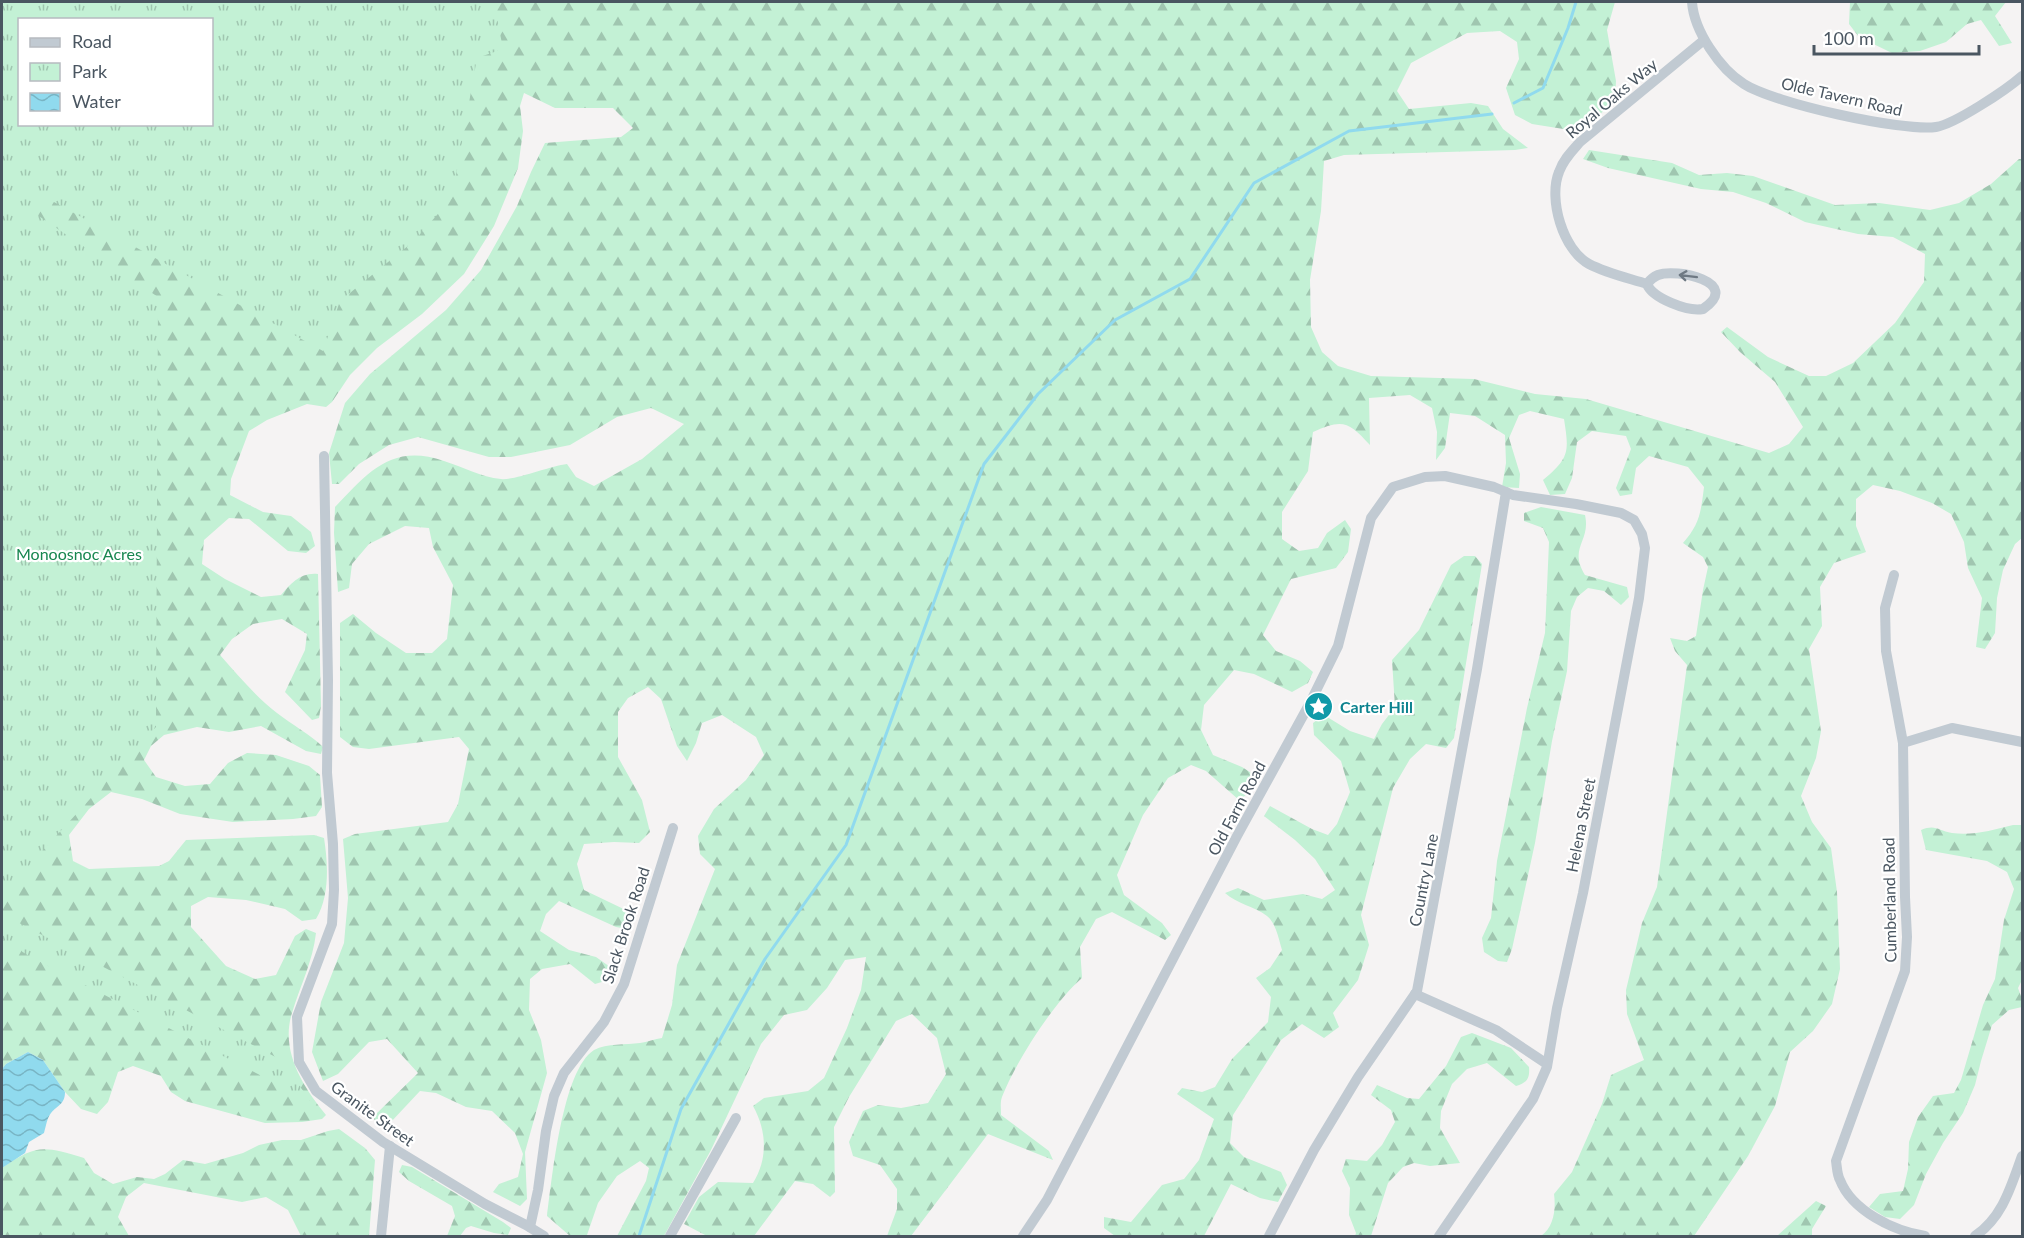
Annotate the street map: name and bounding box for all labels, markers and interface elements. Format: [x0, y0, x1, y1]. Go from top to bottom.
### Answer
legend [18, 18, 213, 126]
scale bar [1814, 18, 1979, 56]
text: 100 m [1823, 27, 1874, 49]
text: Road [72, 30, 112, 52]
street label: Royal Oaks Way [1561, 54, 1661, 142]
text: Park [72, 60, 108, 82]
street label: Olde Tavern Road [1780, 73, 1904, 119]
text: Water [72, 90, 121, 112]
one-way arrow [1679, 271, 1699, 282]
park label: Monoosnoc Acres [16, 544, 142, 563]
place icon: Carter Hill [1303, 690, 1335, 722]
place label: Carter Hill [1340, 697, 1413, 716]
street label: Old Farm Road [1203, 758, 1269, 858]
street label: Helena Street [1562, 776, 1599, 874]
street label: Country Lane [1405, 832, 1441, 928]
street label: Cumberland Road [1878, 837, 1900, 963]
street label: Slack Brook Road [597, 864, 653, 986]
street label: Granite Street [328, 1076, 419, 1150]

